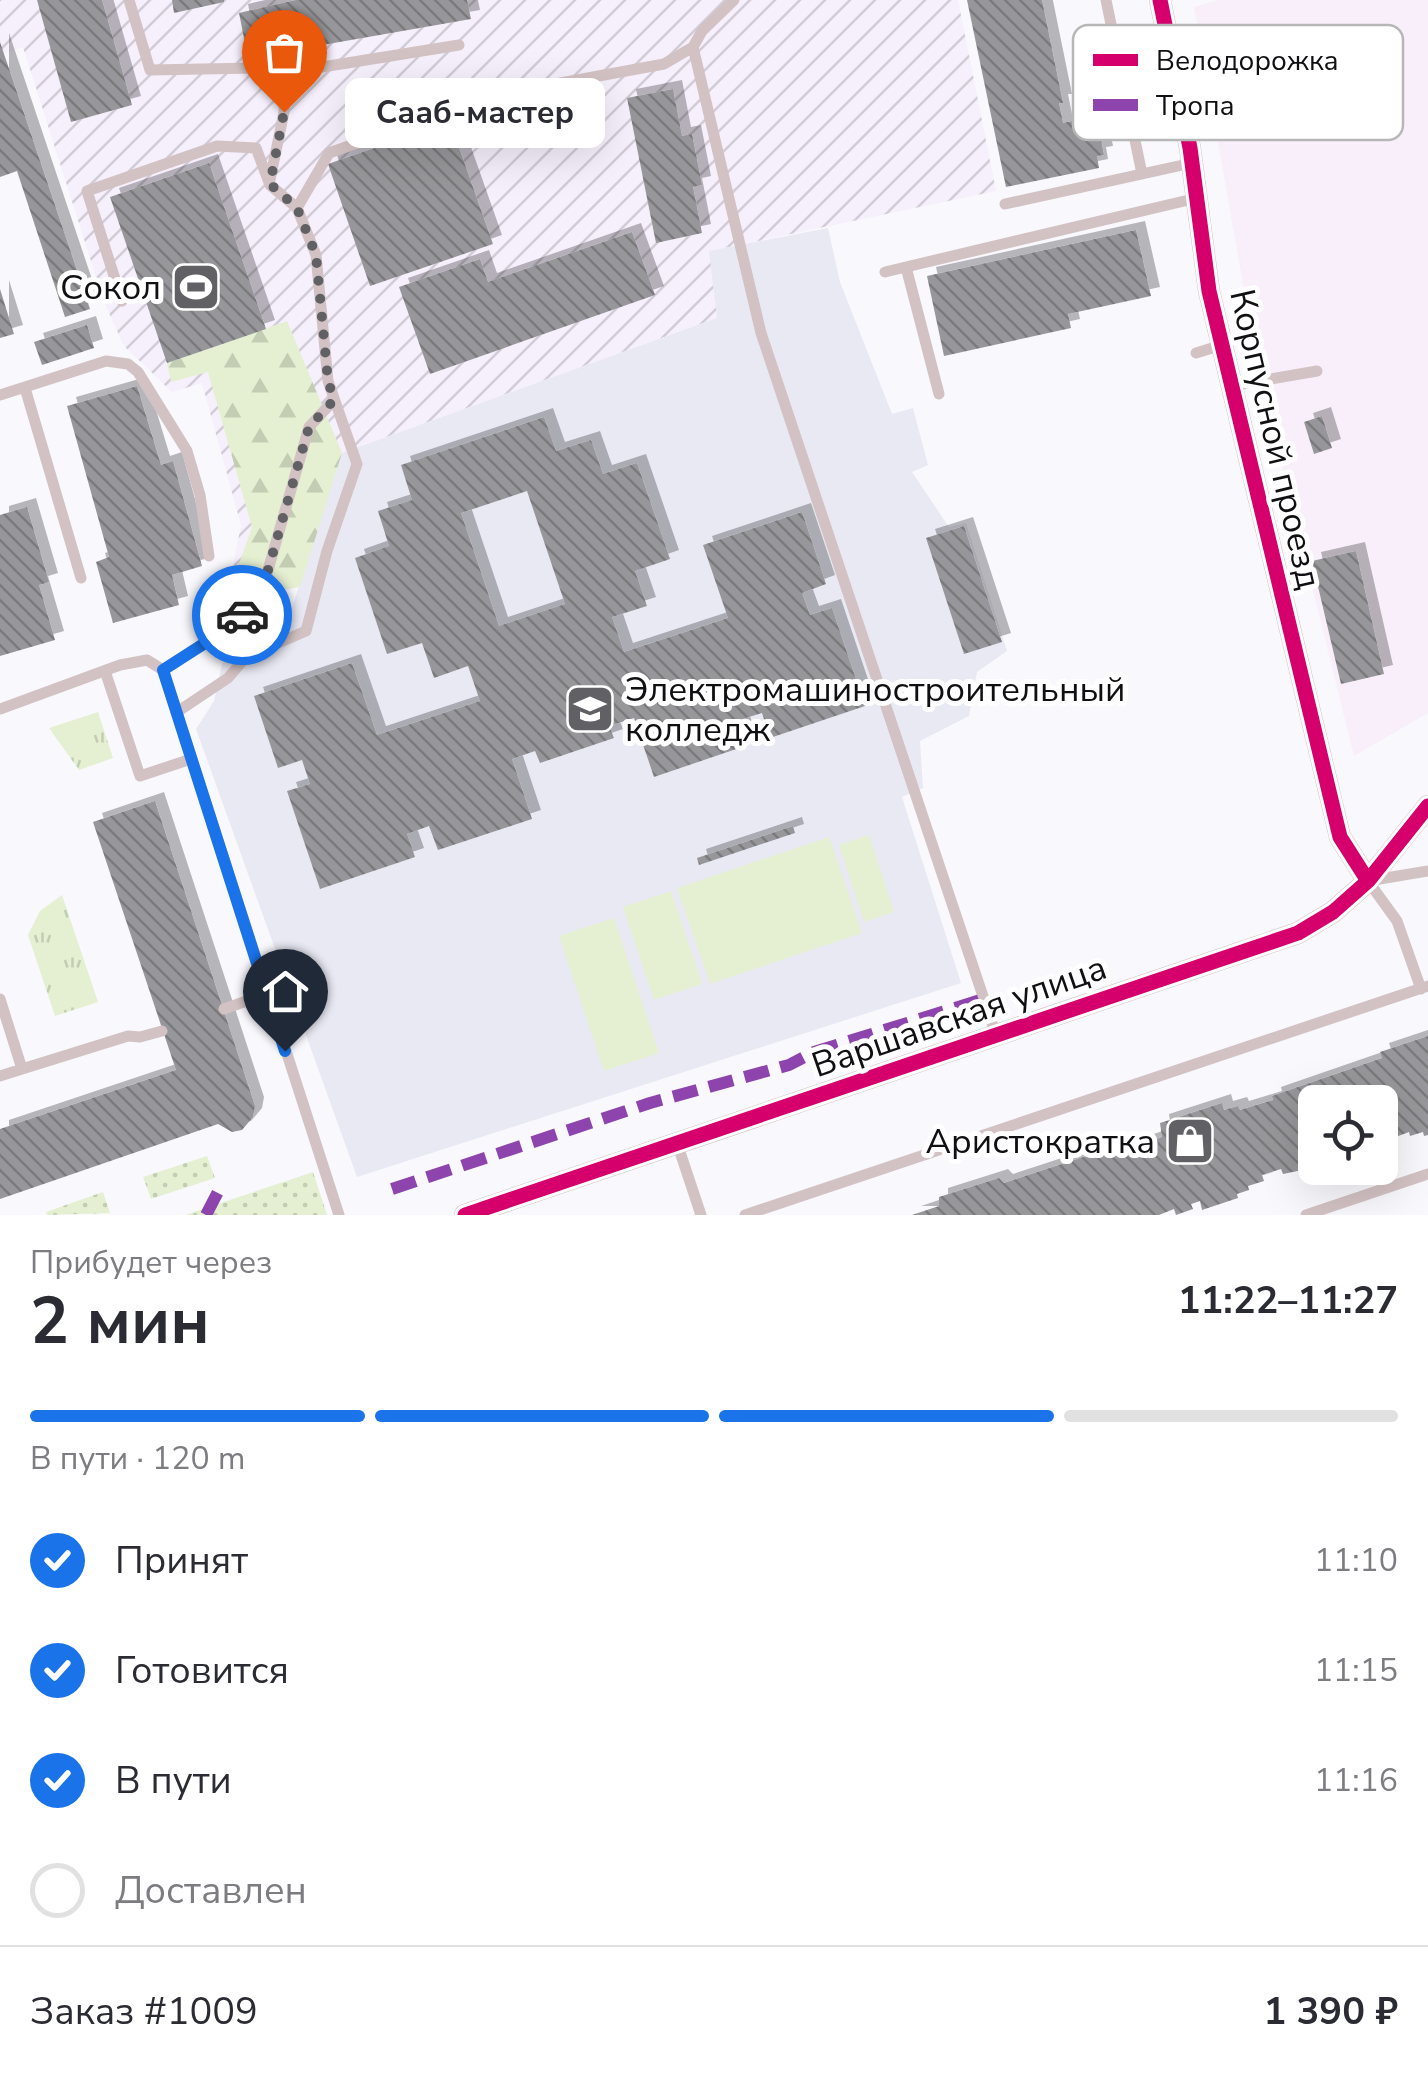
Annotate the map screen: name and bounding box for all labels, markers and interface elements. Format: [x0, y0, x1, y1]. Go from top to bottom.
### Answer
pin [242, 10, 327, 113]
icon: bag [257, 25, 312, 80]
legend [1073, 25, 1403, 140]
text: Велодорожка [1156, 42, 1339, 80]
callout: Сааб-мастер [344, 77, 604, 147]
text: Тропа [1156, 87, 1235, 125]
text: Сааб-мастер [376, 91, 574, 134]
sports icon: Сокол [170, 261, 222, 313]
place label: Сокол [60, 264, 161, 311]
street label: Корпусной проезд [1218, 285, 1333, 594]
courier [192, 565, 292, 665]
icon: car [215, 588, 270, 643]
place label: Электромашиностроительный колледж [625, 666, 1125, 753]
school or university icon: Электромашиностроительный колледж [564, 683, 616, 735]
street label: Варшавская улица [806, 944, 1113, 1089]
pin [243, 949, 328, 1052]
icon: home [258, 964, 313, 1019]
map controls [1298, 1085, 1398, 1185]
button: locate [1298, 1085, 1398, 1185]
shop icon: Аристократка [1164, 1115, 1216, 1167]
place label: Аристократка [926, 1118, 1155, 1165]
text: Прибудет через [30, 1241, 272, 1284]
text: 11:22–11:27 [1178, 1275, 1398, 1326]
text: 2 мин [30, 1277, 210, 1366]
text: В пути · 120 m [30, 1437, 245, 1480]
icon: check [30, 1533, 85, 1588]
text: Принят [115, 1535, 248, 1586]
text: 11:10 [1314, 1539, 1398, 1582]
icon: check [30, 1643, 85, 1698]
text: Готовится [115, 1645, 289, 1696]
text: 11:15 [1314, 1649, 1398, 1692]
icon: check [30, 1753, 85, 1808]
text: В пути [115, 1755, 232, 1806]
text: 11:16 [1314, 1759, 1398, 1802]
text: Доставлен [115, 1865, 307, 1916]
text: Заказ #1009 [30, 1986, 258, 2037]
text: 1 390 ₽ [1263, 1986, 1398, 2037]

